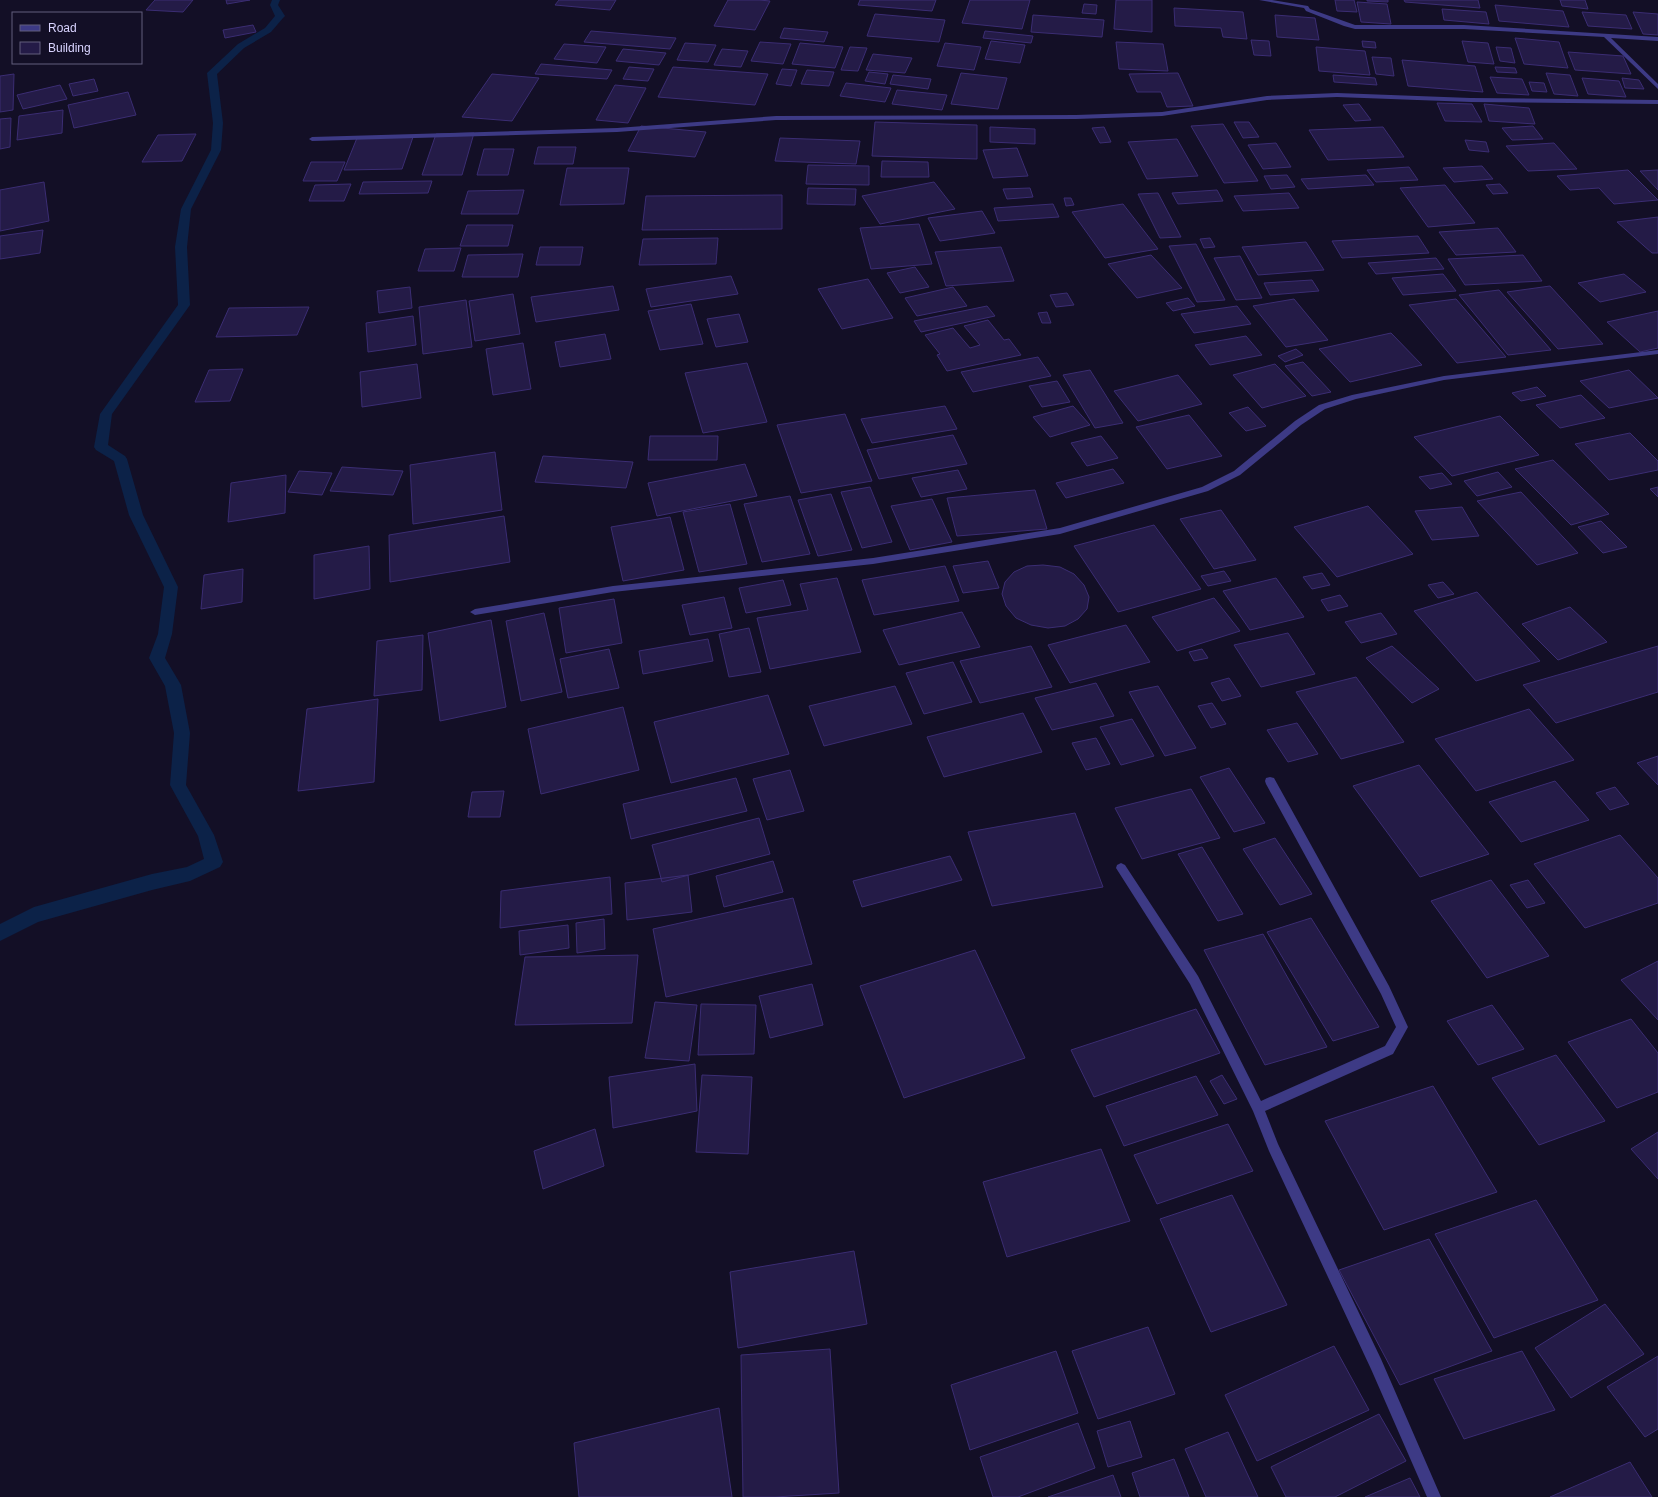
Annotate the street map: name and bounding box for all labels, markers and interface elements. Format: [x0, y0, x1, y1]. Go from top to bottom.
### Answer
legend [12, 12, 142, 64]
text: Road [48, 21, 77, 35]
text: Building [48, 41, 91, 55]

